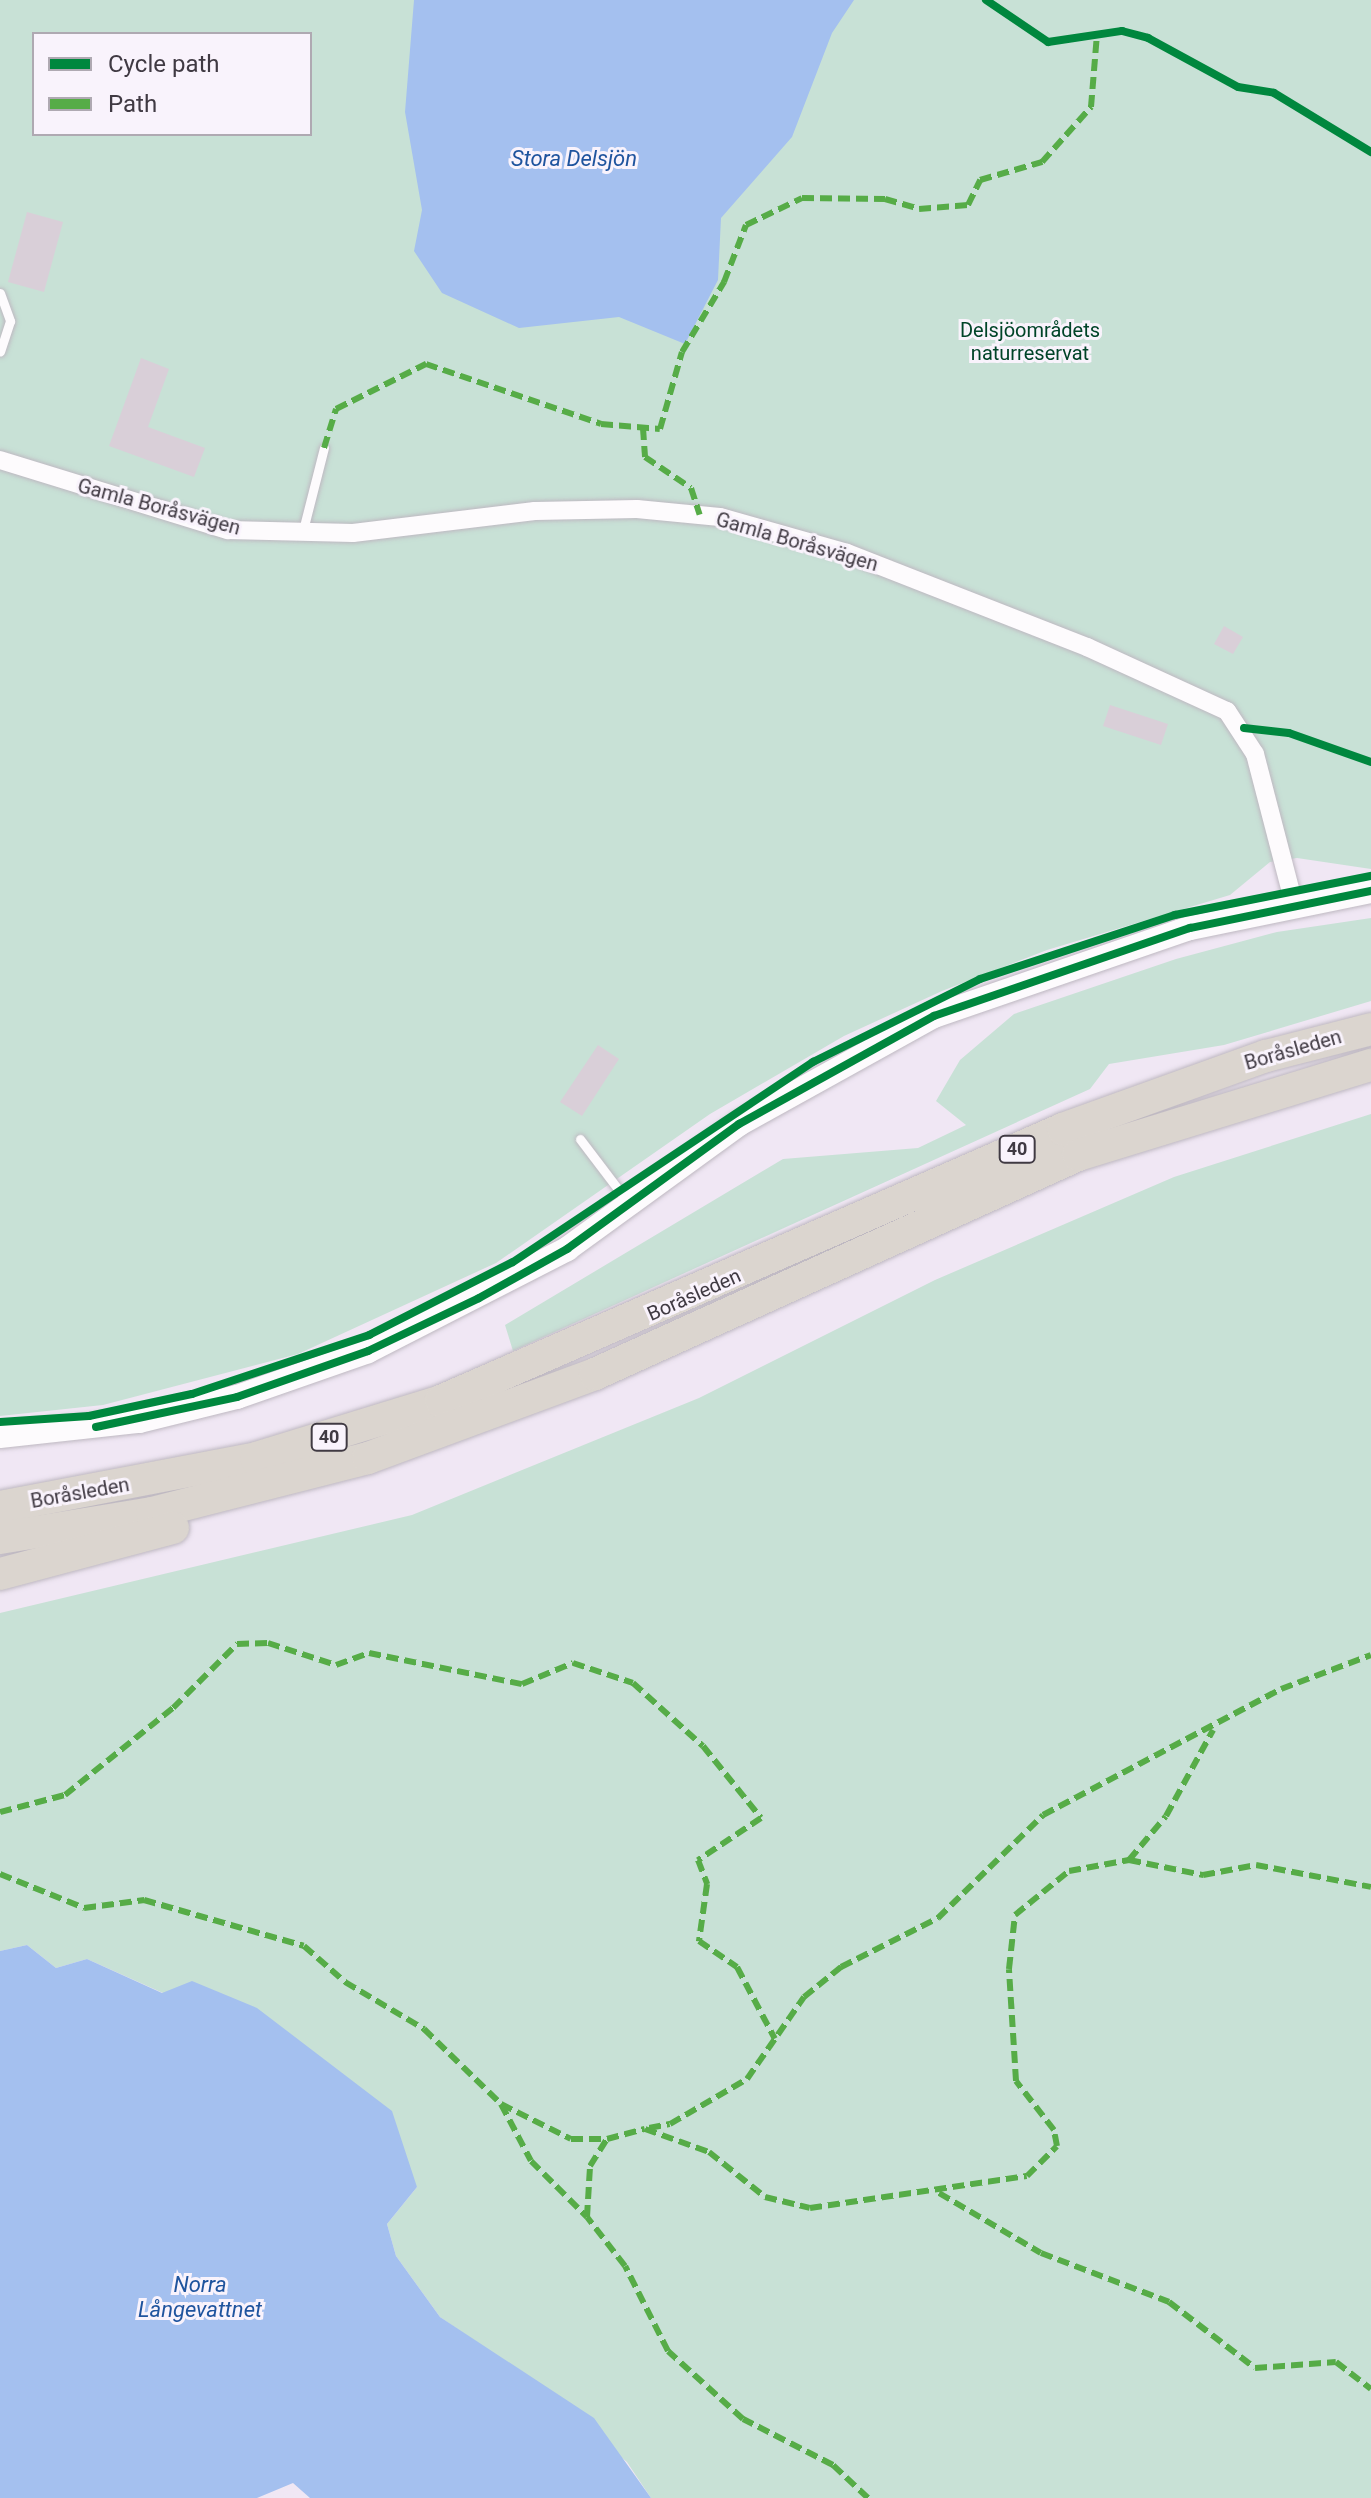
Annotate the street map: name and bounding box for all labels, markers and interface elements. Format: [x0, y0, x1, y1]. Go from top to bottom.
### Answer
legend [32, 32, 312, 136]
text: Cycle path [108, 50, 220, 78]
text: Path [108, 90, 157, 118]
water label: Stora Delsjön [511, 146, 637, 172]
park label: Delsjöområdets naturreservat [960, 319, 1100, 366]
street label: Gamla Boråsvägen [75, 474, 243, 540]
street label: Gamla Boråsvägen [713, 507, 881, 577]
street label: Boråsleden [1242, 1025, 1344, 1075]
road number: 40 [997, 1135, 1037, 1163]
street label: Boråsleden [644, 1264, 744, 1326]
road number: 40 [309, 1423, 349, 1451]
street label: Boråsleden [29, 1473, 131, 1513]
water label: Norra Långevattnet [138, 2271, 262, 2322]

